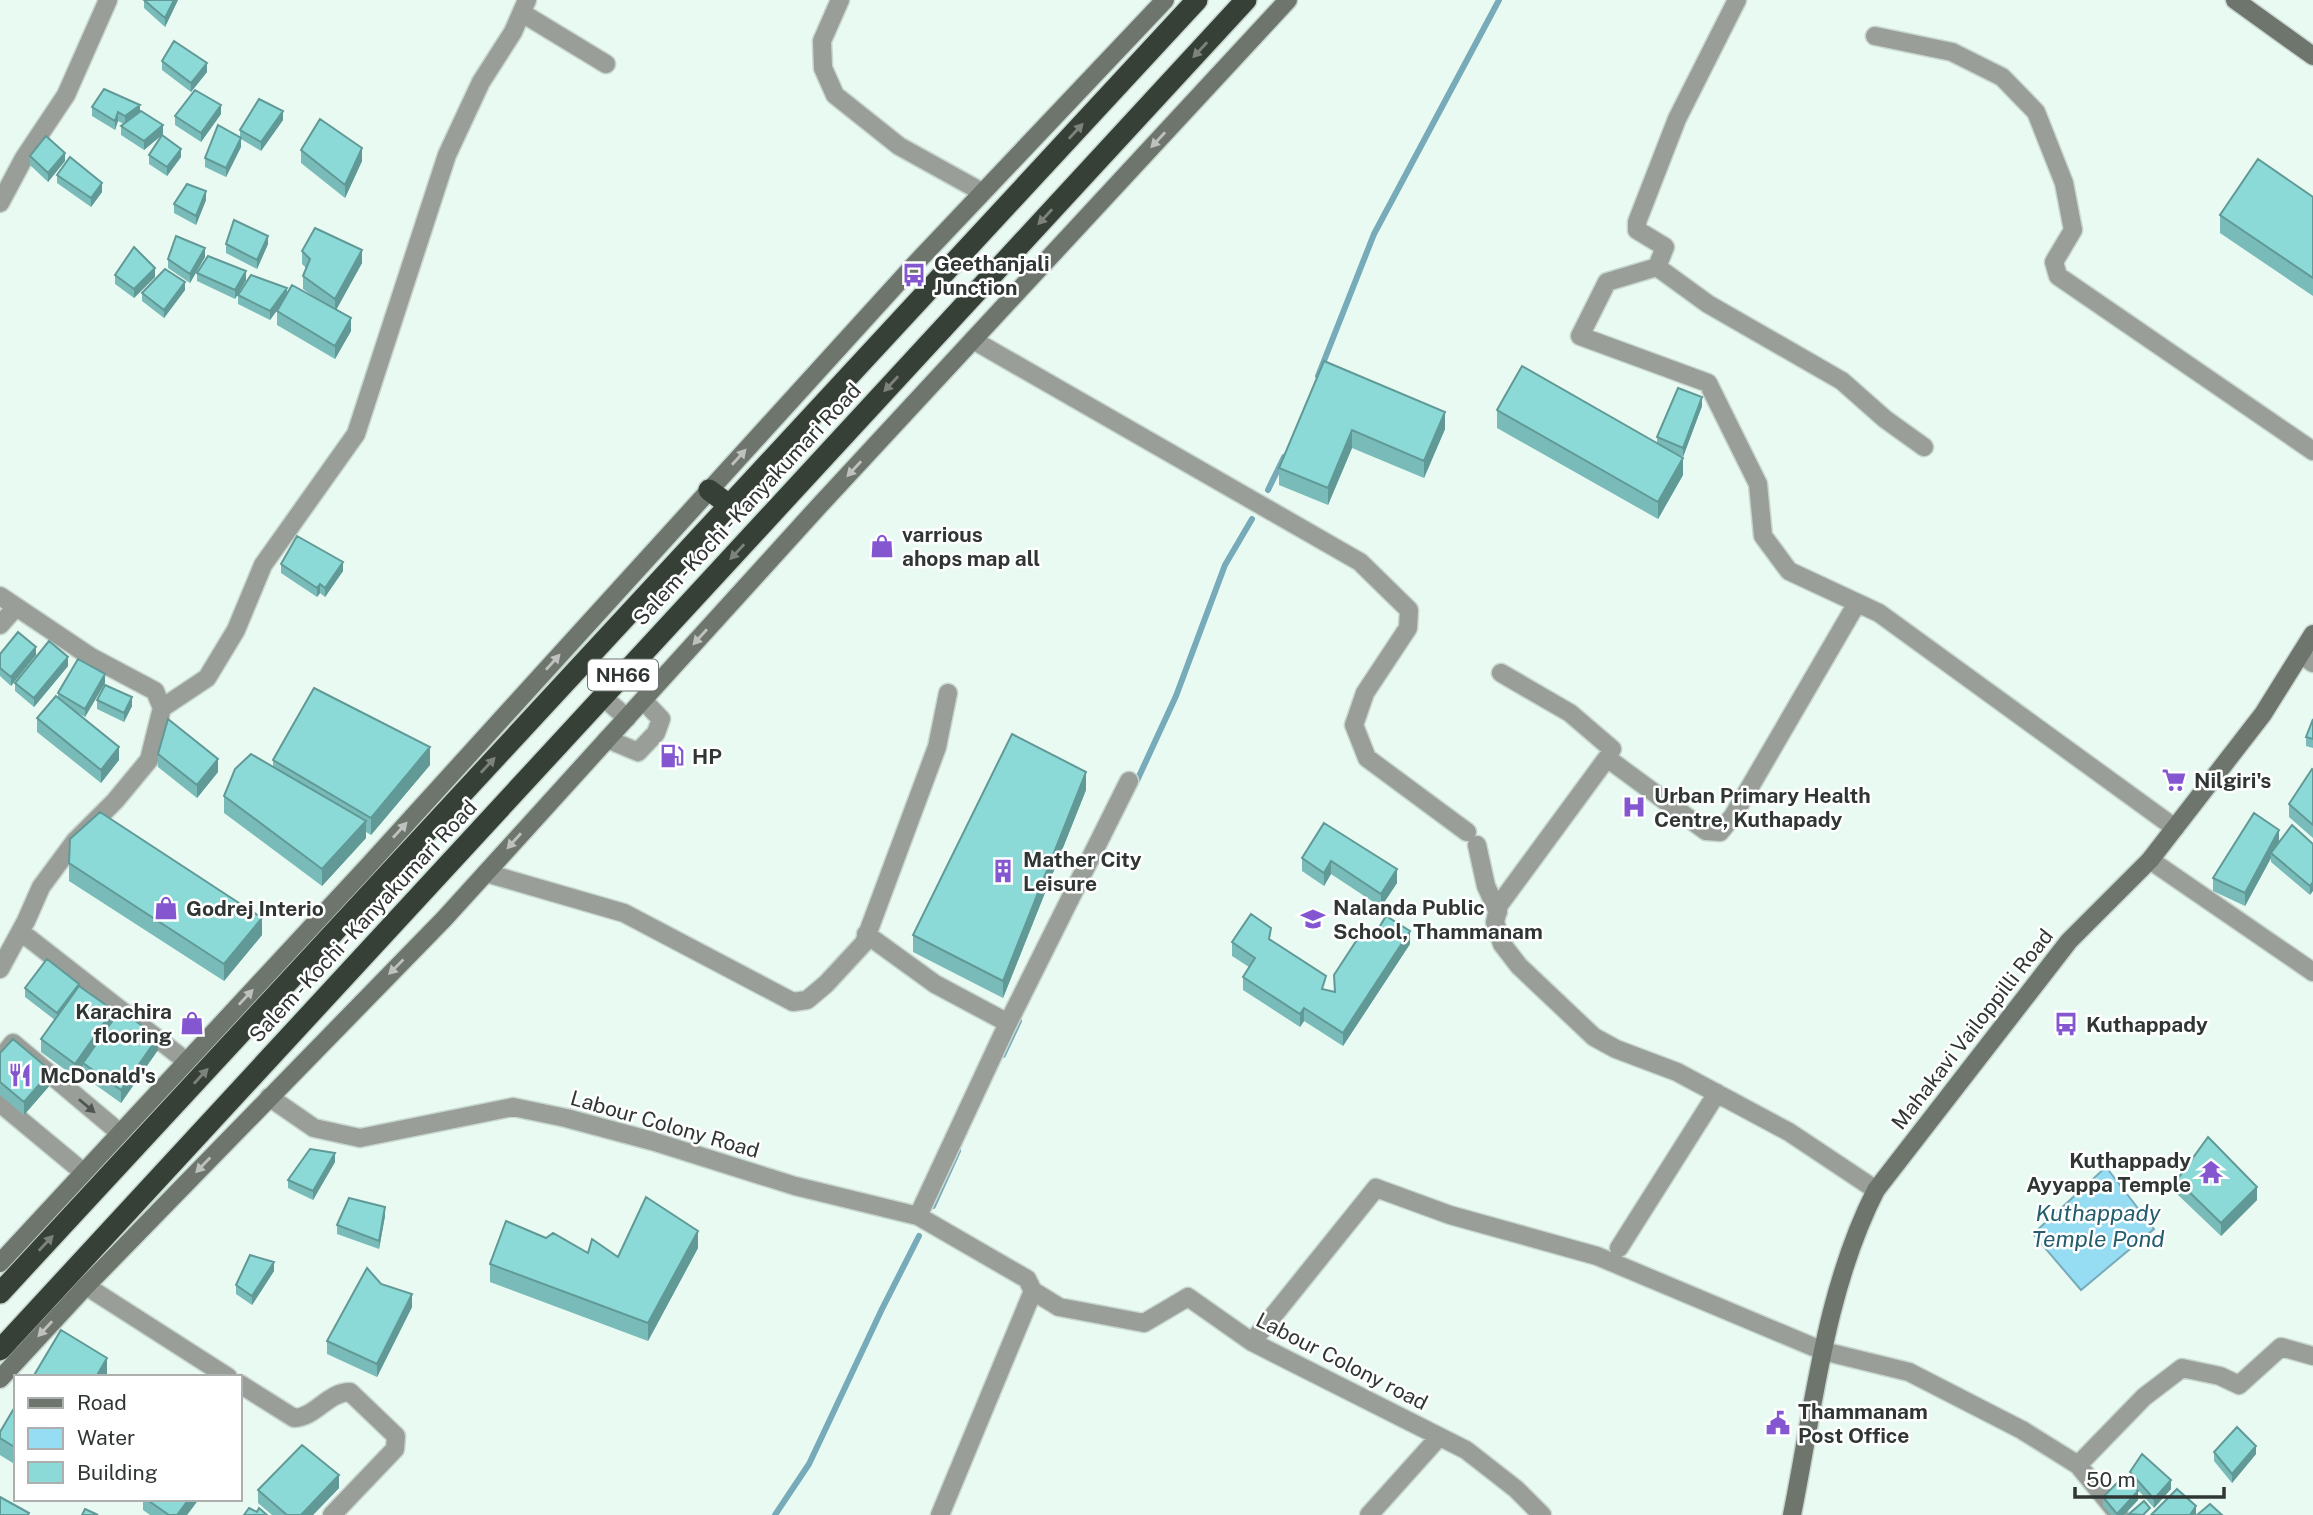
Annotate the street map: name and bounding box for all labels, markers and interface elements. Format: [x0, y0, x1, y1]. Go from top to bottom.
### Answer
one-way arrow [1192, 41, 1208, 58]
one-way arrow [1067, 123, 1083, 140]
one-way arrow [1150, 131, 1166, 149]
one-way arrow [1038, 208, 1054, 225]
place label: Geethanjali Junction [934, 251, 1050, 300]
bus stop icon: Geethanjali Junction [900, 261, 928, 289]
one-way arrow [883, 375, 899, 393]
street label: Salem - Kochi - Kanyakumari Road [628, 378, 866, 630]
one-way arrow [731, 448, 747, 466]
one-way arrow [846, 460, 862, 477]
place label: varrious ahops map all [902, 522, 1040, 571]
shop icon: varrious ahops map all [868, 532, 896, 560]
one-way arrow [729, 543, 745, 561]
one-way arrow [693, 628, 709, 645]
one-way arrow [545, 653, 560, 670]
road number: NH66 [588, 660, 658, 690]
fuel station icon: HP [658, 742, 686, 770]
place label: HP [692, 744, 722, 769]
one-way arrow [480, 756, 496, 774]
supermarket icon: Nilgiri's [2160, 766, 2188, 794]
place label: Nilgiri's [2194, 768, 2271, 793]
place label: Urban Primary Health Centre, Kuthapady [1654, 783, 1871, 832]
hospital icon: Urban Primary Health Centre, Kuthapady [1620, 793, 1648, 821]
street label: Salem - Kochi - Kanyakumari Road [244, 795, 482, 1047]
one-way arrow [392, 821, 408, 839]
one-way arrow [507, 833, 523, 850]
place label: Mather City Leisure [1023, 847, 1142, 896]
building icon: Mather City Leisure [989, 857, 1017, 885]
shop icon: Godrej Interio [152, 894, 180, 922]
place label: Nalanda Public School, Thammanam [1333, 895, 1543, 944]
place label: Godrej Interio [186, 896, 324, 921]
school or university icon: Nalanda Public School, Thammanam [1299, 905, 1327, 933]
street label: Mahakavi Vailoppilli Road [1886, 924, 2058, 1134]
one-way arrow [387, 959, 404, 976]
one-way arrow [237, 989, 253, 1006]
place label: Karachira flooring [75, 999, 172, 1048]
shop icon: Karachira flooring [178, 1009, 206, 1037]
bus stop icon: Kuthappady [2052, 1010, 2080, 1038]
place label: Kuthappady [2086, 1012, 2208, 1037]
restaurant icon: McDonald's [6, 1061, 34, 1089]
place label: McDonald's [40, 1063, 156, 1088]
one-way arrow [192, 1068, 208, 1085]
street label: Labour Colony Road [568, 1085, 762, 1163]
one-way arrow [78, 1098, 96, 1113]
place label: Kuthappady Ayyappa Temple [2026, 1148, 2191, 1197]
one-way arrow [194, 1157, 211, 1174]
temple icon: Kuthappady Ayyappa Temple [2197, 1158, 2225, 1186]
water label: Kuthappady Temple Pond [2031, 1199, 2165, 1252]
one-way arrow [38, 1235, 54, 1252]
street label: Labour Colony road [1252, 1307, 1432, 1415]
one-way arrow [37, 1320, 53, 1338]
legend [14, 1375, 242, 1501]
text: Road [77, 1390, 127, 1415]
place label: Thammanam Post Office [1798, 1399, 1928, 1448]
public building icon: Thammanam Post Office [1764, 1409, 1792, 1437]
text: Water [77, 1425, 135, 1450]
scale bar [2075, 1456, 2224, 1500]
text: Building [77, 1460, 158, 1485]
text: 50 m [2086, 1467, 2136, 1492]

